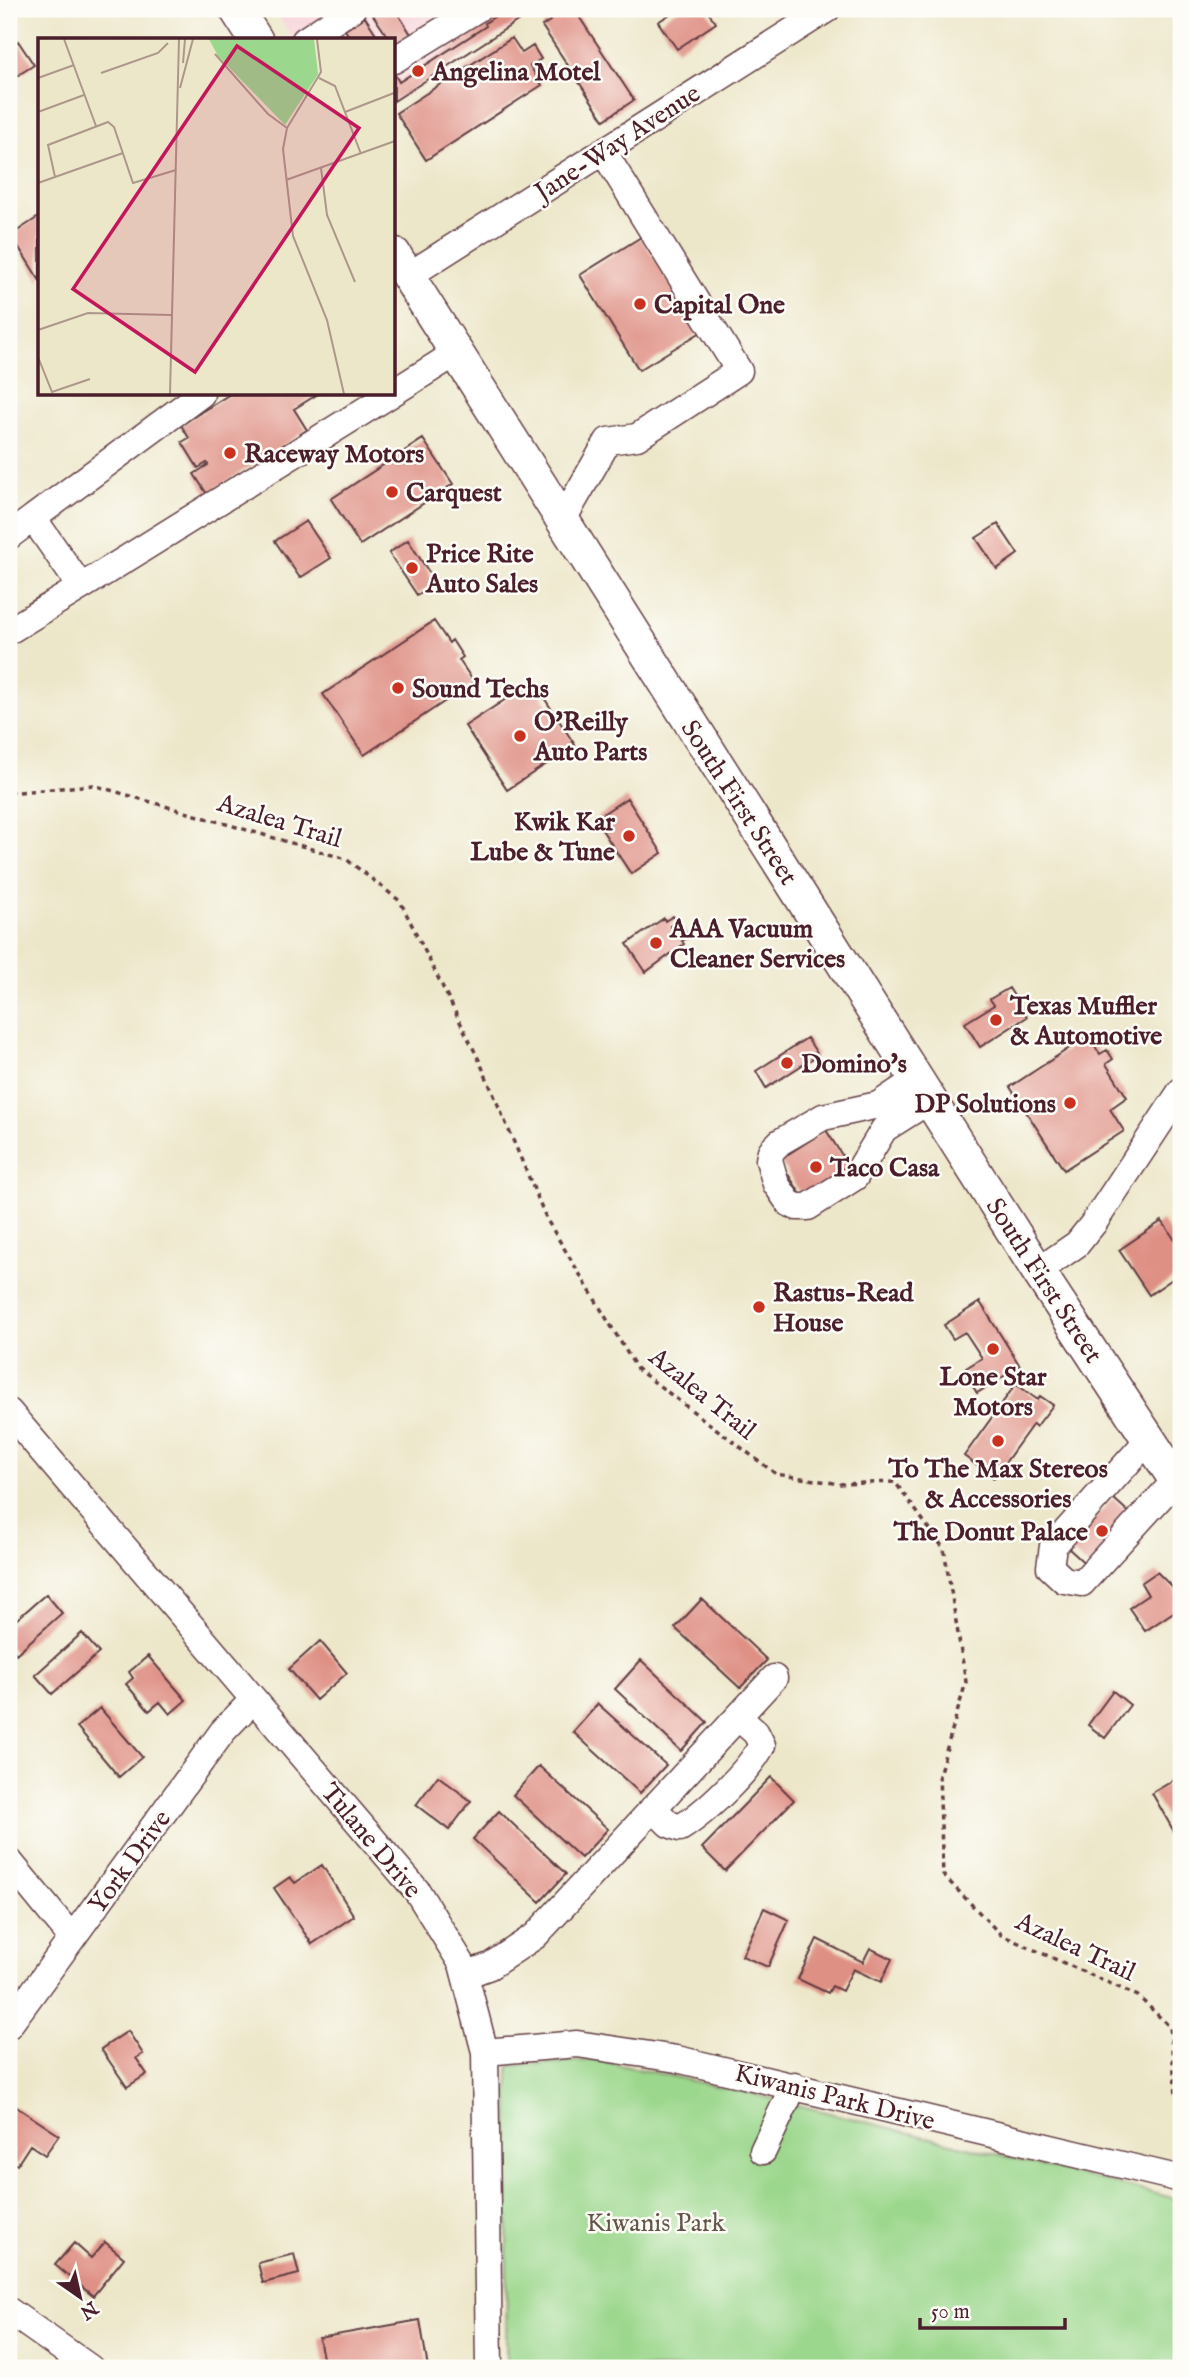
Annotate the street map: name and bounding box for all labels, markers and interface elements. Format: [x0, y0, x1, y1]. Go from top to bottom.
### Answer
inset map [38, 38, 396, 396]
place label: Angelina Motel [431, 56, 601, 89]
marker: Angelina Motel [410, 63, 426, 79]
street label: Jane-Way Avenue [526, 77, 707, 211]
place label: Capital One [654, 289, 785, 322]
marker: Capital One [632, 296, 648, 312]
place label: Raceway Motors [244, 438, 424, 471]
marker: Raceway Motors [222, 445, 238, 461]
place label: Carquest [406, 477, 502, 510]
marker: Carquest [384, 484, 400, 500]
place label: Price Rite Auto Sales [425, 538, 538, 601]
marker: Price Rite Auto Sales [404, 560, 420, 576]
place label: Sound Techs [412, 673, 549, 706]
marker: Sound Techs [390, 680, 406, 696]
place label: O'Reilly Auto Parts [533, 706, 647, 769]
street label: South First Street [673, 714, 804, 892]
marker: O'Reilly Auto Parts [512, 728, 528, 744]
street label: Azalea Trail [212, 787, 347, 856]
place label: Kwik Kar Lube & Tune [470, 806, 615, 869]
marker: Kwik Kar Lube & Tune [621, 828, 637, 844]
place label: AAA Vacuum Cleaner Services [669, 913, 845, 976]
marker: AAA Vacuum Cleaner Services [648, 935, 664, 951]
place label: Texas Muffler & Automotive [1009, 990, 1162, 1053]
marker: Texas Muffler & Automotive [988, 1012, 1004, 1028]
place label: Domino's [801, 1048, 907, 1081]
marker: Domino's [779, 1055, 795, 1071]
place label: DP Solutions [914, 1088, 1056, 1121]
marker: DP Solutions [1062, 1095, 1078, 1111]
place label: Taco Casa [829, 1152, 940, 1185]
marker: Taco Casa [808, 1159, 824, 1175]
street label: South First Street [978, 1192, 1109, 1370]
place label: Rastus-Read House [773, 1277, 914, 1340]
marker: Rastus-Read House [751, 1299, 767, 1315]
street label: Azalea Trail [641, 1340, 763, 1448]
marker: Lone Star Motors [985, 1341, 1001, 1357]
place label: Lone Star Motors [939, 1361, 1047, 1424]
marker: To The Max Stereos & Accessories [990, 1433, 1006, 1449]
place label: To The Max Stereos & Accessories [887, 1453, 1108, 1516]
place label: The Donut Palace [892, 1516, 1088, 1549]
marker: The Donut Palace [1094, 1523, 1110, 1539]
street label: Tulane Drive [313, 1777, 429, 1905]
street label: York Drive [82, 1804, 179, 1920]
street label: Azalea Trail [1009, 1905, 1141, 1990]
street label: Kiwanis Park Drive [731, 2057, 938, 2138]
park label: Kiwanis Park [587, 2207, 727, 2240]
north arrow [46, 2262, 116, 2332]
scale bar [920, 2286, 1066, 2330]
text: N [74, 2294, 103, 2324]
text: 50 m [931, 2299, 970, 2326]

